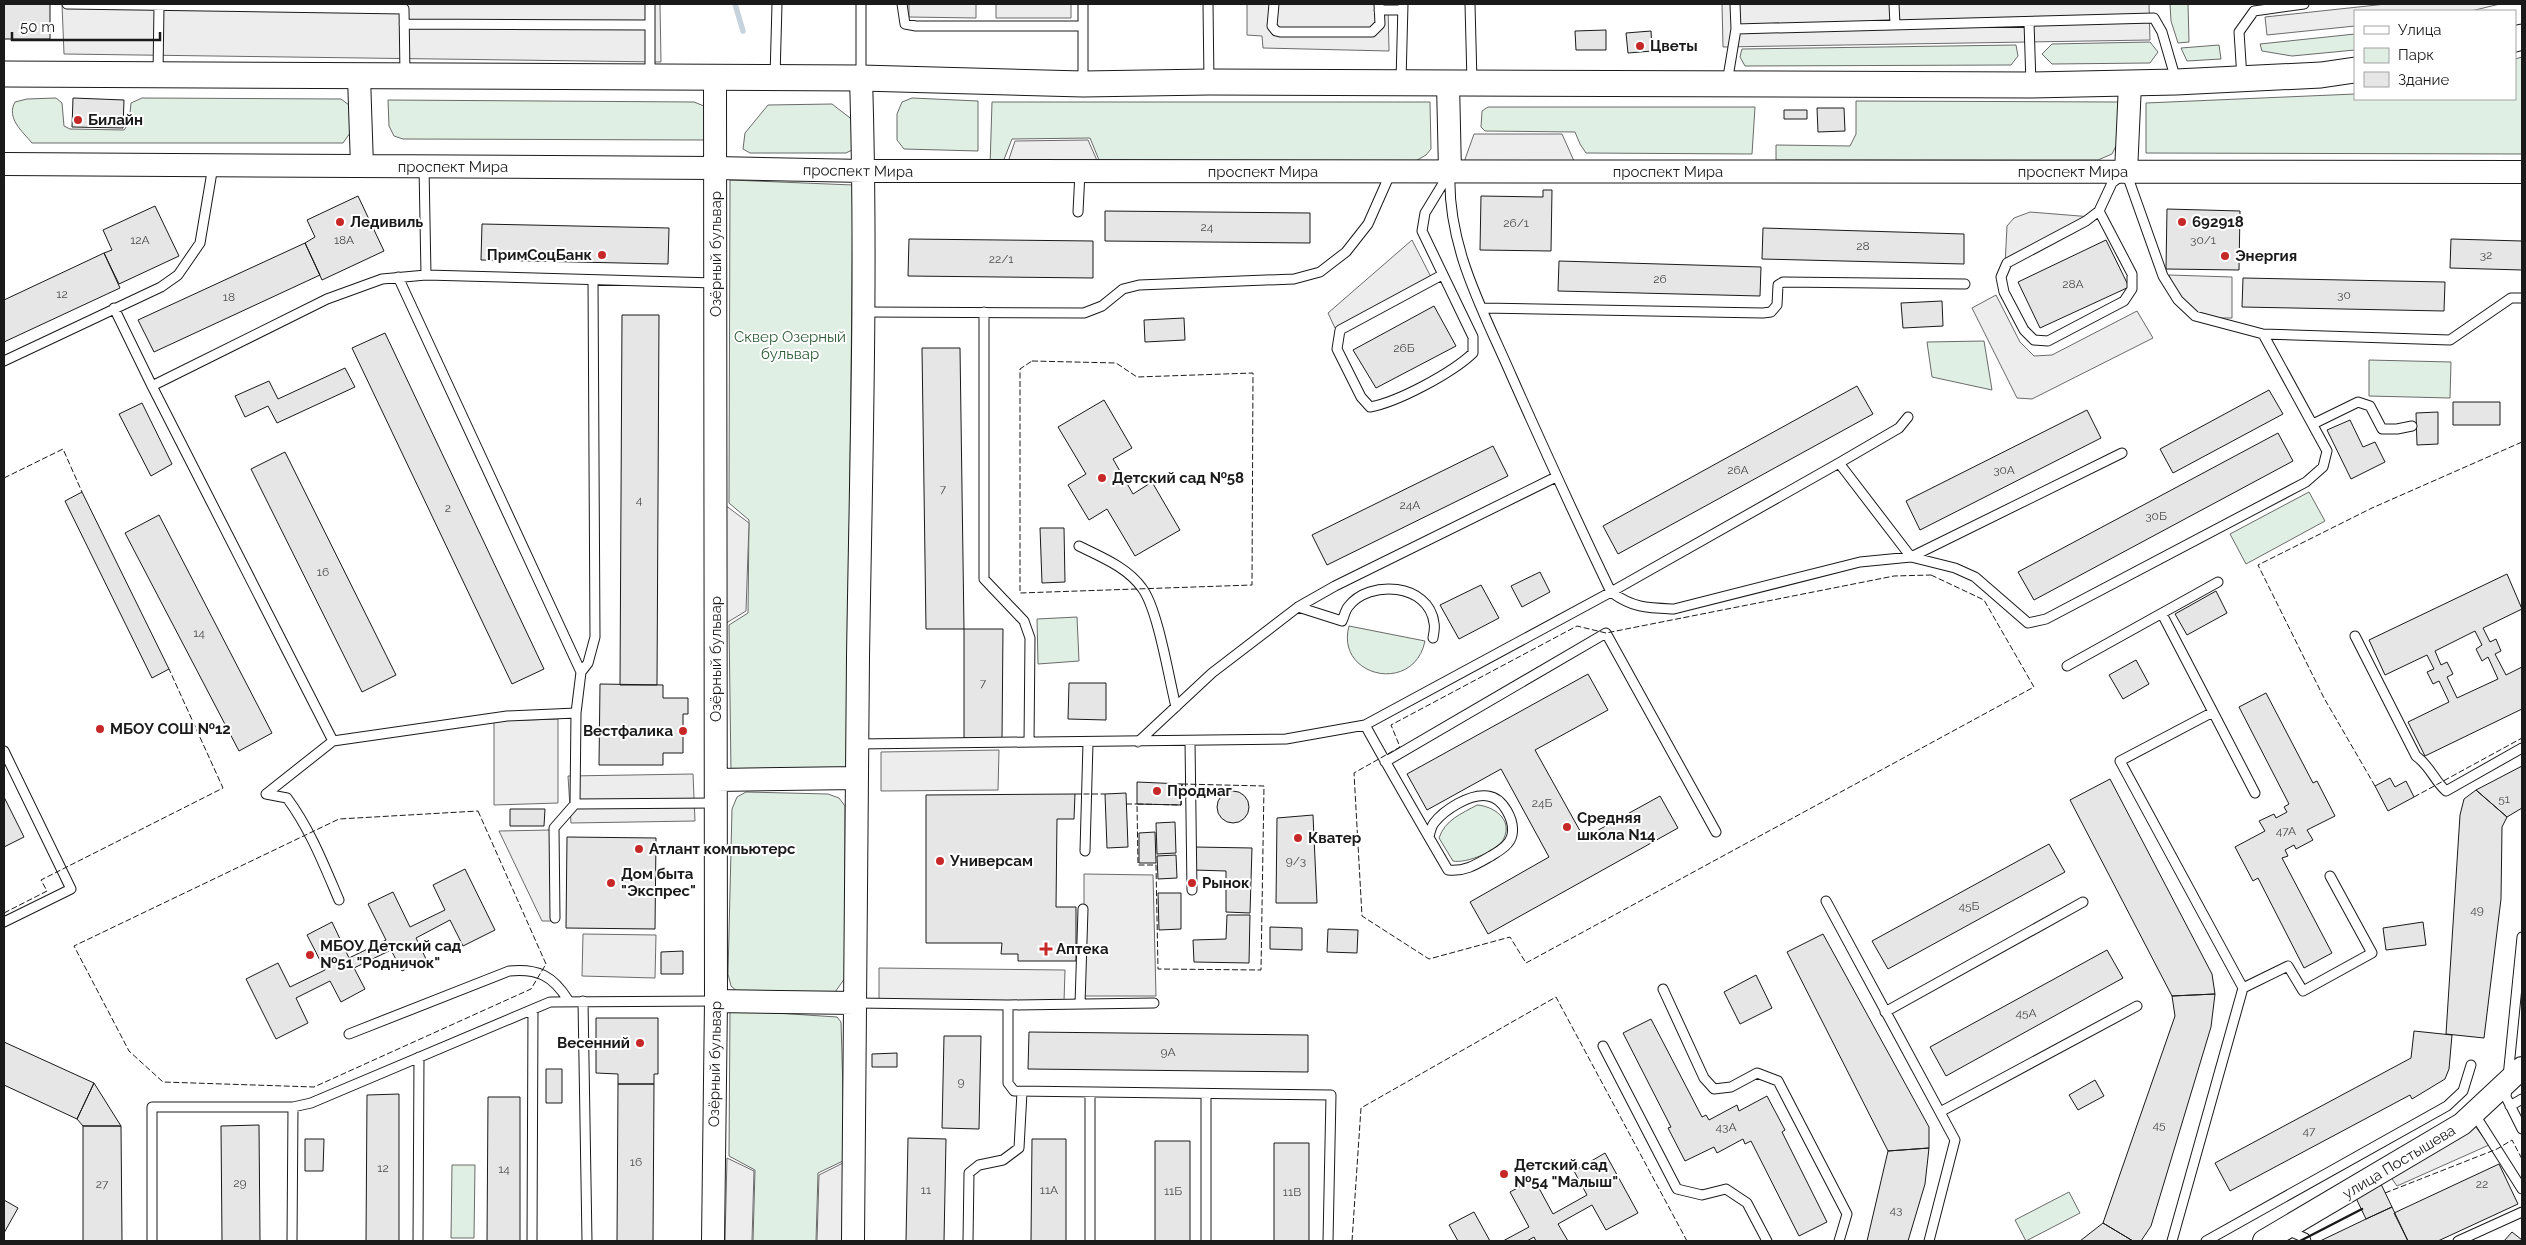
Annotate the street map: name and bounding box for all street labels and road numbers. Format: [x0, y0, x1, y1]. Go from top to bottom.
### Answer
street label: проспект Мира [398, 158, 508, 176]
street label: проспект Мира [803, 161, 913, 181]
street label: проспект Мира [1208, 163, 1318, 181]
street label: проспект Мира [1613, 163, 1723, 181]
street label: проспект Мира [2018, 163, 2128, 181]
street label: Озёрный бульвар [707, 191, 725, 317]
street label: Озёрный бульвар [707, 596, 725, 722]
street label: Озёрный бульвар [705, 1001, 725, 1127]
street label: улица Постышева [2339, 1121, 2459, 1203]

